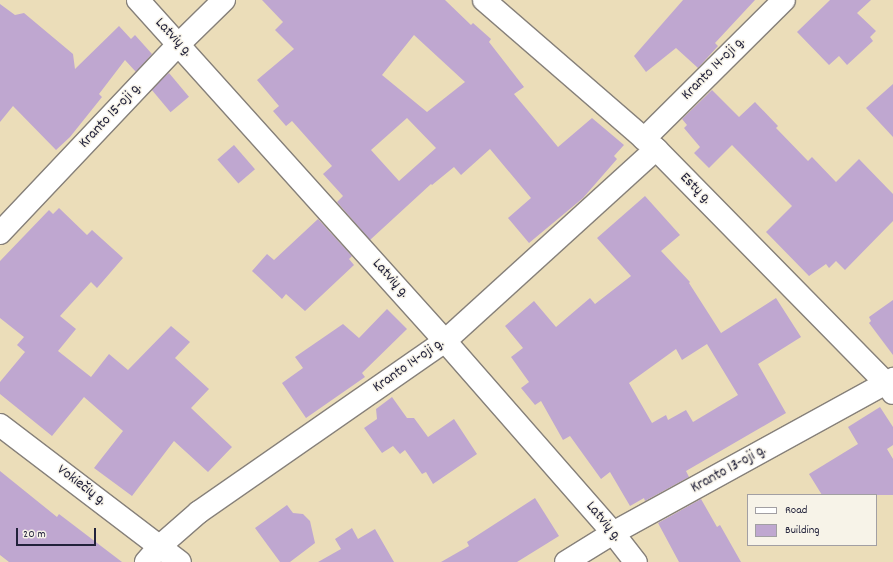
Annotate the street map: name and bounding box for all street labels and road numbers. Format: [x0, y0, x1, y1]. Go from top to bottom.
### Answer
street label: Latvių g. [151, 15, 195, 61]
street label: Kranto 14-oji g. [678, 33, 750, 105]
street label: Kranto 15-oji g. [76, 79, 146, 153]
street label: Estų g. [675, 169, 715, 209]
street label: Latvių g. [368, 256, 412, 302]
street label: Kranto 14-oji g. [370, 335, 448, 397]
street label: Kranto 13-oji g. [688, 442, 770, 498]
street label: Vokiečių g. [53, 462, 109, 510]
street label: Latvių g. [581, 498, 625, 546]

